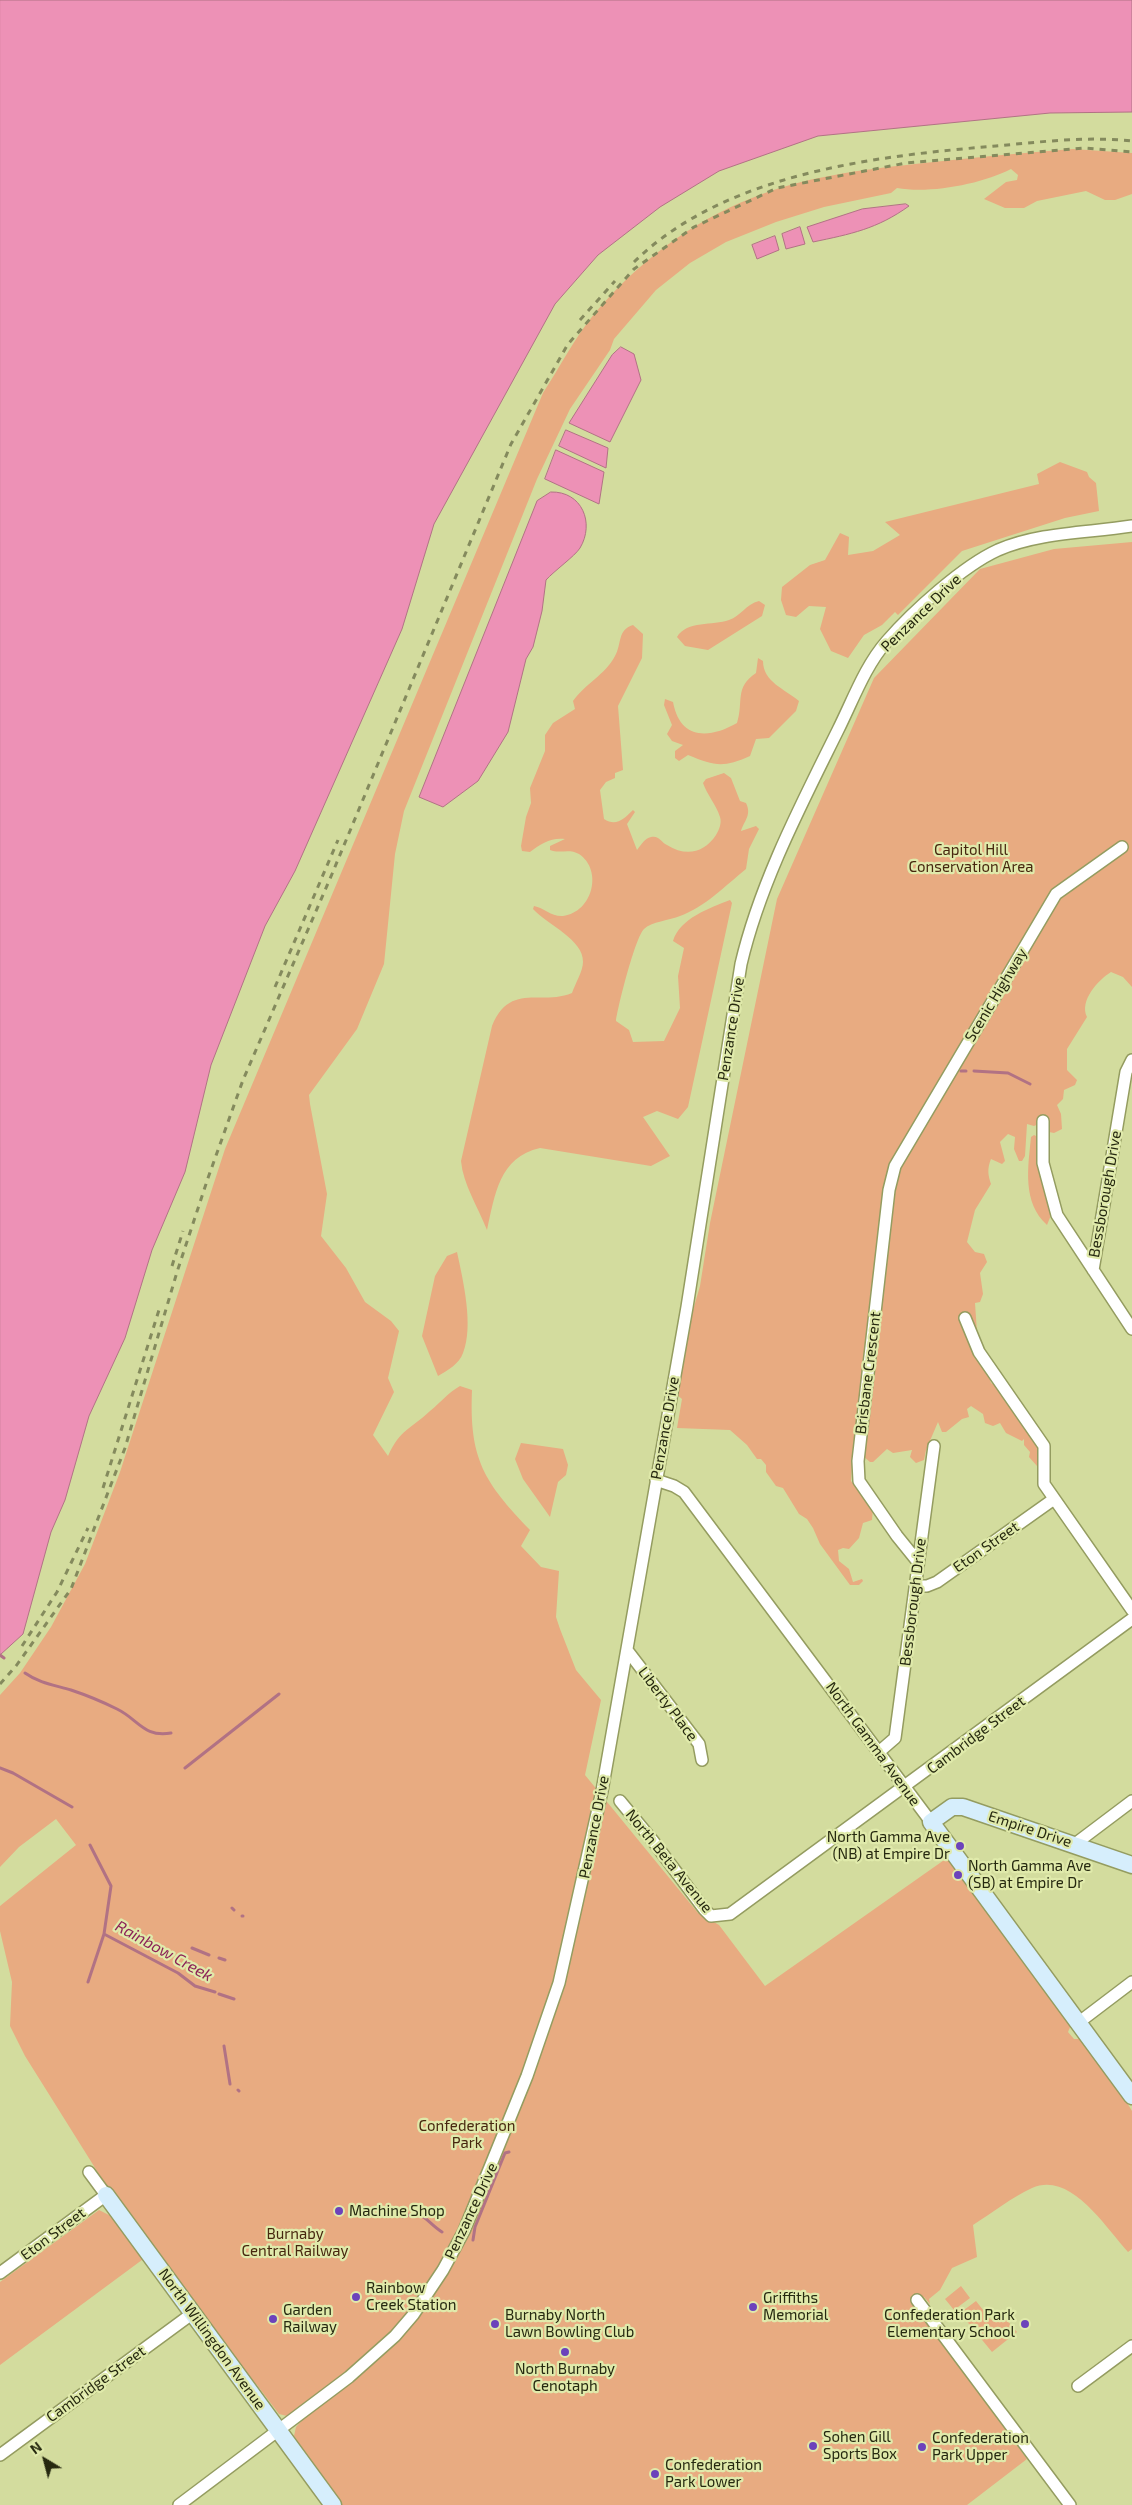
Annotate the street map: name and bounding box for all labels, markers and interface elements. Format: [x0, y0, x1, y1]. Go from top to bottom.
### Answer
street label: Penzance Drive [877, 570, 965, 656]
park label: Capitol Hill Conservation Area [908, 841, 1034, 876]
street label: Scenic Highway [961, 945, 1031, 1045]
street label: Penzance Drive [714, 976, 748, 1082]
street label: Bessborough Drive [1085, 1129, 1125, 1259]
street label: Brisbane Crescent [852, 1311, 884, 1435]
street label: Penzance Drive [647, 1375, 683, 1481]
street label: Eton Street [950, 1518, 1022, 1576]
street label: Bessborough Drive [896, 1537, 930, 1667]
street label: Liberty Place [634, 1664, 702, 1744]
street label: North Gamma Avenue [822, 1679, 924, 1809]
street label: Cambridge Street [923, 1692, 1029, 1778]
street label: Penzance Drive [575, 1774, 613, 1880]
street label: North Beta Avenue [622, 1806, 716, 1916]
street label: Empire Drive [986, 1807, 1074, 1851]
place label: North Gamma Ave (NB) at Empire Dr [827, 1828, 950, 1863]
marker: North Gamma Ave (NB) at Empire Dr [954, 1840, 966, 1852]
place label: North Gamma Ave (SB) at Empire Dr [968, 1857, 1091, 1892]
marker: North Gamma Ave (SB) at Empire Dr [952, 1869, 964, 1881]
water label: Rainbow Creek [112, 1916, 216, 1986]
park label: Confederation Park [419, 2117, 515, 2152]
street label: Penzance Drive [441, 2160, 501, 2262]
place label: Machine Shop [349, 2202, 445, 2220]
street label: Eton Street [17, 2204, 89, 2264]
marker: Machine Shop [333, 2205, 345, 2217]
park label: Burnaby Central Railway [241, 2225, 349, 2260]
street label: North Willingdon Avenue [155, 2265, 269, 2413]
place label: Rainbow Creek Station [366, 2279, 456, 2314]
place label: Griffiths Memorial [763, 2289, 828, 2324]
marker: Rainbow Creek Station [350, 2291, 362, 2303]
place label: Garden Railway [283, 2301, 337, 2336]
marker: Griffiths Memorial [747, 2301, 759, 2313]
place label: Burnaby North Lawn Bowling Club [505, 2306, 634, 2341]
place label: Confederation Park Elementary School [884, 2306, 1015, 2341]
marker: Garden Railway [267, 2313, 279, 2325]
marker: Burnaby North Lawn Bowling Club [489, 2318, 501, 2330]
marker: Confederation Park Elementary School [1019, 2318, 1031, 2330]
street label: Cambridge Street [43, 2342, 149, 2426]
marker: North Burnaby Cenotaph [559, 2346, 571, 2358]
place label: North Burnaby Cenotaph [515, 2360, 615, 2395]
place label: Sohen Gill Sports Box [823, 2428, 897, 2463]
place label: Confederation Park Upper [932, 2429, 1029, 2464]
north arrow [20, 2435, 70, 2485]
text: N [27, 2438, 45, 2457]
marker: Sohen Gill Sports Box [807, 2440, 819, 2452]
marker: Confederation Park Upper [916, 2441, 928, 2453]
place label: Confederation Park Lower [665, 2456, 762, 2491]
marker: Confederation Park Lower [649, 2468, 661, 2480]

